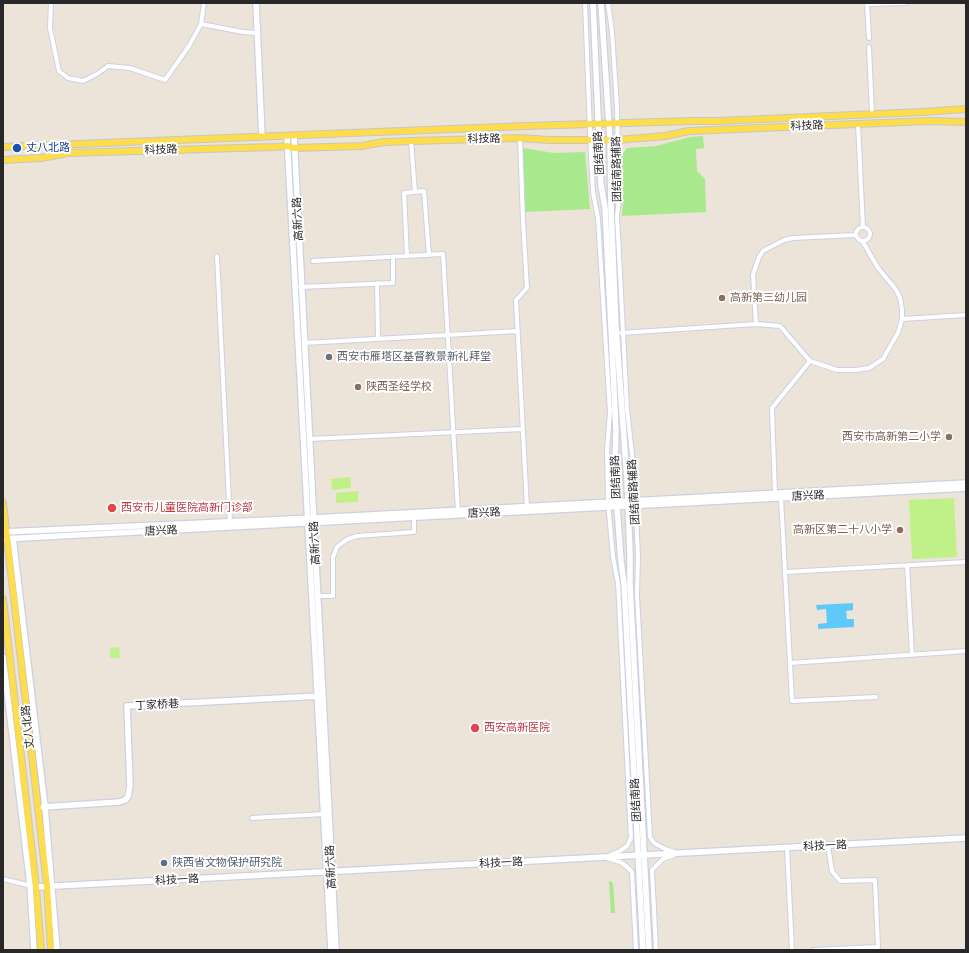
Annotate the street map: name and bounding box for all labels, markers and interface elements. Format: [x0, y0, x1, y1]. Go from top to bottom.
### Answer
street label: 科技路 [790, 119, 824, 133]
street label: 团结南路 [591, 131, 607, 175]
street label: 科技路 [467, 132, 501, 146]
street label: 团结南路辅路 [610, 136, 624, 202]
place label: 丈八北路 [26, 141, 70, 155]
marker: 丈八北路 [11, 142, 23, 154]
street label: 科技路 [144, 143, 178, 157]
street label: 高新六路 [290, 197, 306, 241]
place label: 高新第三幼儿园 [730, 291, 807, 305]
marker: 高新第三幼儿园 [717, 293, 727, 303]
place label: 西安市雁塔区基督教景新礼拜堂 [337, 350, 491, 364]
marker: 西安市雁塔区基督教景新礼拜堂 [324, 352, 334, 362]
place label: 陕西圣经学校 [366, 380, 432, 394]
marker: 陕西圣经学校 [353, 382, 363, 392]
place label: 西安市高新第二小学 [842, 430, 941, 444]
marker: 西安市高新第二小学 [944, 432, 954, 442]
street label: 团结南路 [609, 455, 623, 499]
street label: 团结南路辅路 [626, 459, 642, 525]
street label: 唐兴路 [791, 489, 825, 503]
place label: 西安市儿童医院高新门诊部 [121, 501, 253, 515]
marker: 西安市儿童医院高新门诊部 [106, 502, 118, 514]
street label: 唐兴路 [467, 506, 501, 520]
street label: 高新六路 [307, 521, 323, 565]
place label: 高新区第二十八小学 [793, 523, 892, 537]
street label: 唐兴路 [144, 524, 178, 538]
marker: 高新区第二十八小学 [895, 525, 905, 535]
street label: 丁家桥巷 [135, 697, 179, 713]
street label: 丈八北路 [19, 704, 37, 750]
place label: 西安高新医院 [484, 721, 550, 735]
marker: 西安高新医院 [469, 722, 481, 734]
street label: 团结南路 [628, 778, 644, 822]
street label: 科技一路 [803, 838, 847, 854]
street label: 高新六路 [323, 845, 339, 889]
street label: 科技一路 [479, 855, 523, 871]
place label: 陕西省文物保护研究院 [172, 856, 282, 870]
marker: 陕西省文物保护研究院 [159, 858, 169, 868]
street label: 科技一路 [155, 872, 199, 888]

